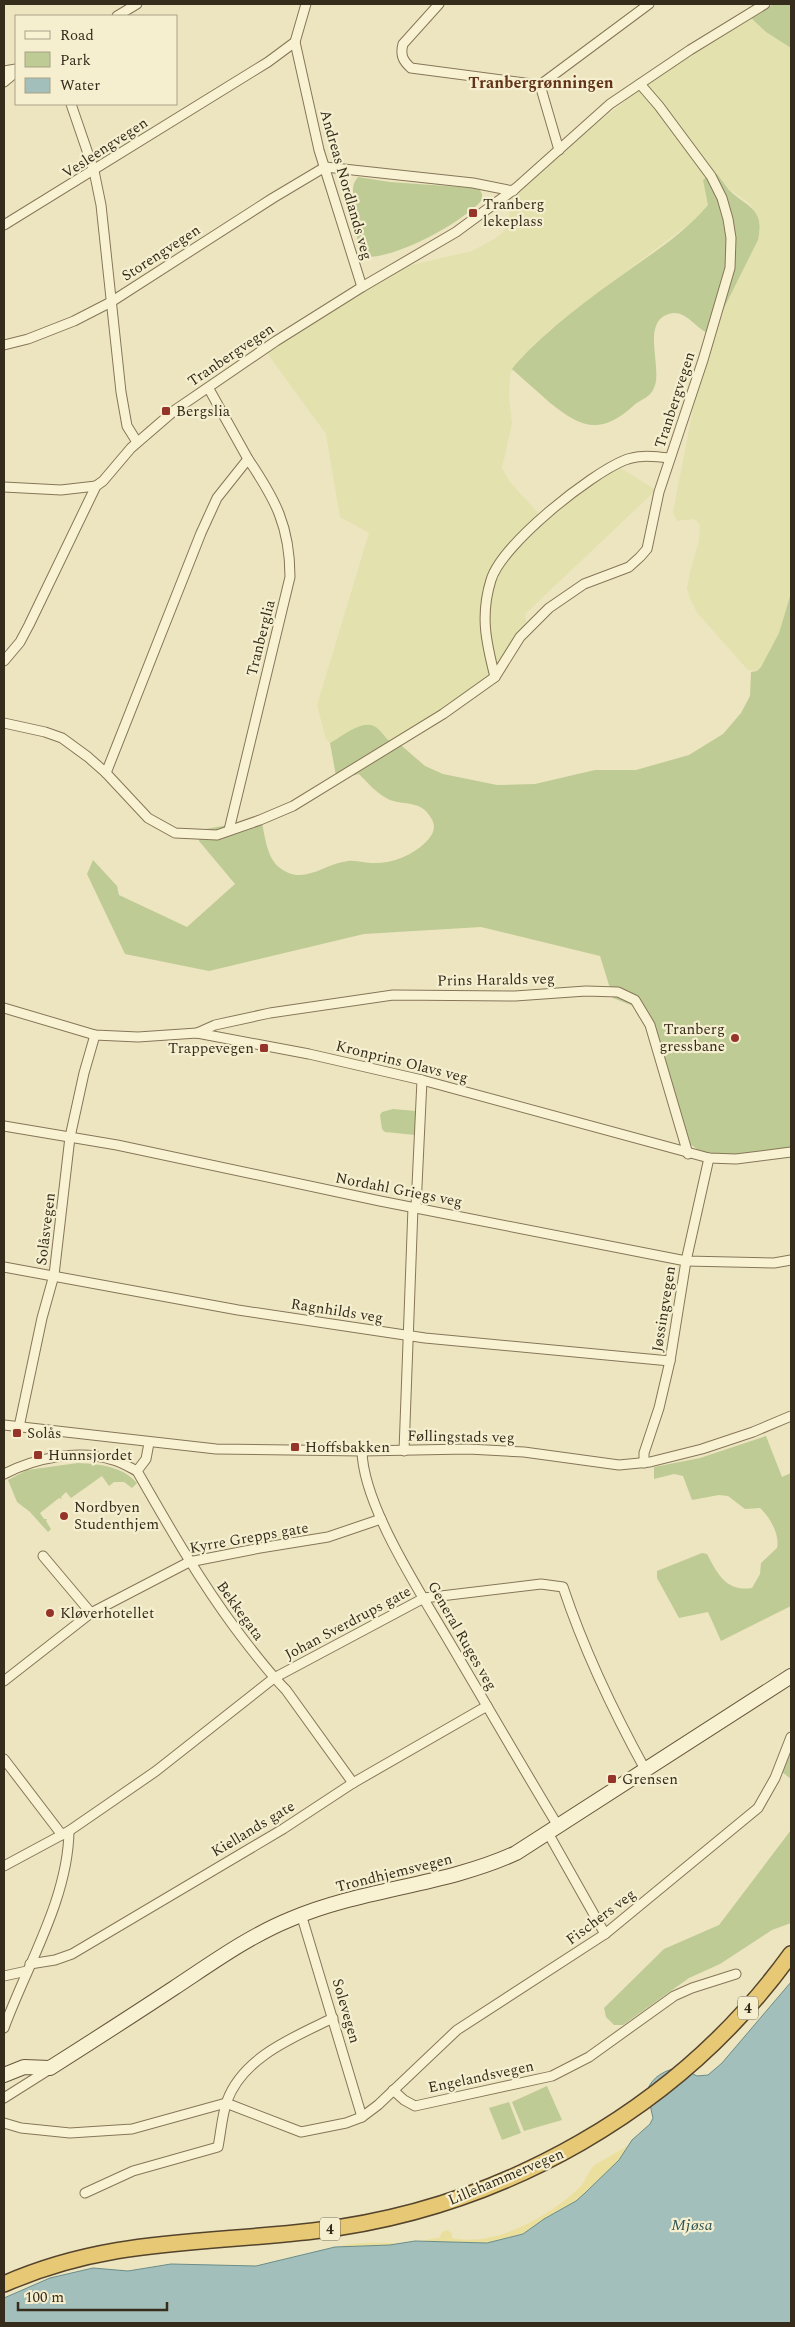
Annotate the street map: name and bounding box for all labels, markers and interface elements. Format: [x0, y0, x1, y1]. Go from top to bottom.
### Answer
legend [15, 15, 178, 105]
text: Road [60, 24, 94, 47]
text: Park [60, 49, 91, 72]
district label: Tranbergrønningen [468, 71, 614, 95]
text: Water [60, 74, 100, 97]
street label: Andreas Nordlands veg [314, 107, 378, 263]
street label: Vesleengvegen [57, 111, 153, 184]
place label: Tranberg lekeplass [483, 193, 545, 233]
marker: Tranberg lekeplass [467, 207, 479, 219]
street label: Storengvegen [117, 219, 205, 287]
street label: Tranbergvegen [183, 317, 279, 393]
street label: Tranbergvegen [649, 349, 701, 451]
place label: Bergslia [176, 400, 231, 423]
marker: Bergslia [160, 405, 172, 417]
street label: Tranberglia [240, 597, 282, 679]
street label: Prins Haralds veg [437, 967, 555, 993]
place label: Tranberg gressbane [659, 1018, 725, 1058]
marker: Tranberg gressbane [729, 1032, 741, 1044]
street label: Kronprins Olavs veg [333, 1034, 471, 1090]
place label: Trappevegen [168, 1037, 254, 1060]
marker: Trappevegen [258, 1042, 270, 1054]
street label: Nordahl Griegs veg [334, 1166, 464, 1214]
street label: Solåsvegen [30, 1191, 62, 1267]
street label: Jøssingvegen [646, 1264, 682, 1354]
street label: Ragnhilds veg [289, 1292, 385, 1330]
place label: Solås [27, 1422, 62, 1445]
street label: Føllingstads veg [407, 1425, 515, 1449]
marker: Solås [11, 1427, 23, 1439]
place label: Hoffsbakken [305, 1436, 390, 1459]
marker: Hoffsbakken [289, 1441, 301, 1453]
place label: Hunnsjordet [48, 1444, 132, 1467]
marker: Hunnsjordet [32, 1449, 44, 1461]
place label: Nordbyen Studenthjem [74, 1496, 159, 1536]
marker: Nordbyen Studenthjem [58, 1510, 70, 1522]
street label: Kyrre Grepps gate [188, 1516, 310, 1560]
street label: Bekkegata [210, 1576, 270, 1646]
street label: General Ruges veg [421, 1577, 503, 1695]
street label: Johan Sverdrups gate [281, 1580, 415, 1666]
place label: Kløverhotellet [60, 1602, 154, 1625]
marker: Kløverhotellet [44, 1607, 56, 1619]
place label: Grensen [622, 1768, 678, 1791]
marker: Grensen [606, 1773, 618, 1785]
street label: Kiellands gate [207, 1795, 299, 1863]
street label: Trondhjemsvegen [333, 1847, 455, 1899]
street label: Fischers veg [561, 1883, 641, 1951]
street label: Solevegen [326, 1976, 366, 2046]
road number: 4 [738, 1996, 758, 2020]
street label: Engelandsvegen [426, 2055, 536, 2099]
street label: Lillehammervegen [445, 2142, 568, 2212]
water label: Mjøsa [671, 2213, 713, 2237]
road number: 4 [320, 2218, 340, 2240]
scale bar [18, 2280, 166, 2312]
text: 100 m [25, 2286, 64, 2309]

